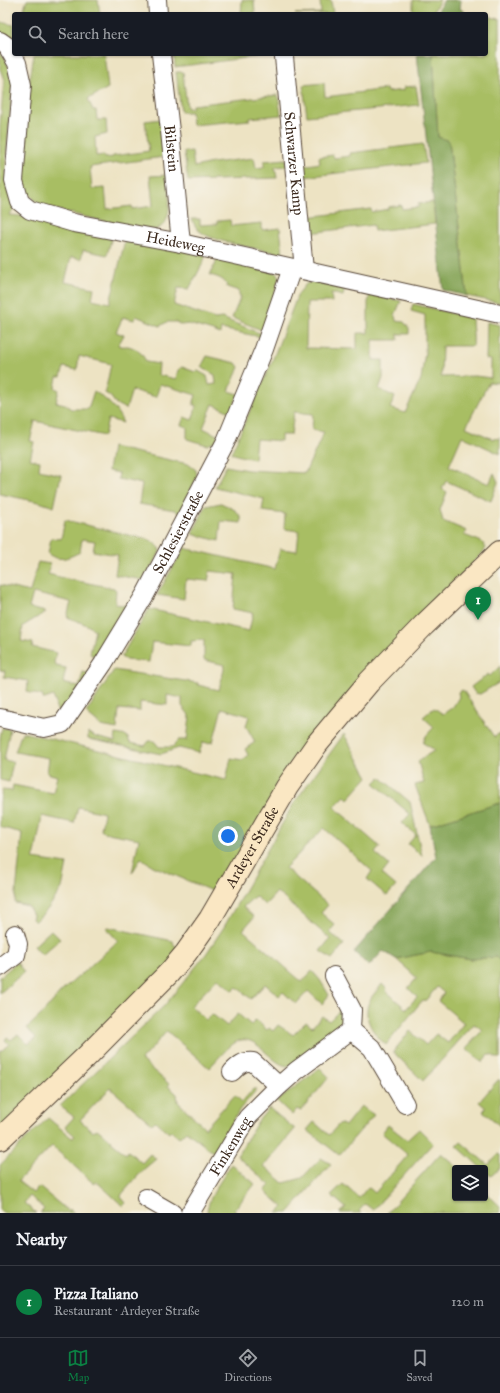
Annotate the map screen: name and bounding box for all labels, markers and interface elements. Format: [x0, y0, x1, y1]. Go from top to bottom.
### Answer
search box [12, 12, 488, 56]
icon: search [26, 23, 48, 45]
text: Search here [58, 25, 129, 43]
street label: Schwarzer Kamp [280, 111, 308, 216]
street label: Bilstein [160, 124, 183, 173]
street label: Heideweg [144, 228, 208, 257]
street label: Schlesierstraße [149, 487, 207, 577]
pin: 1 [465, 587, 491, 620]
street label: Ardeyer Straße [221, 803, 283, 892]
your location [218, 826, 238, 846]
street label: Finkenweg [206, 1112, 256, 1179]
map controls [452, 1165, 488, 1201]
button: layers [452, 1165, 488, 1201]
text: Nearby [16, 1229, 67, 1250]
text: Pizza Italiano [54, 1285, 138, 1303]
text: 1 [26, 1294, 32, 1310]
text: 120 m [451, 1294, 484, 1310]
text: Restaurant · Ardeyer Straße [54, 1303, 200, 1319]
tab: Map [67, 1347, 89, 1384]
tab: Directions [224, 1347, 272, 1384]
tab: Saved [406, 1347, 433, 1384]

